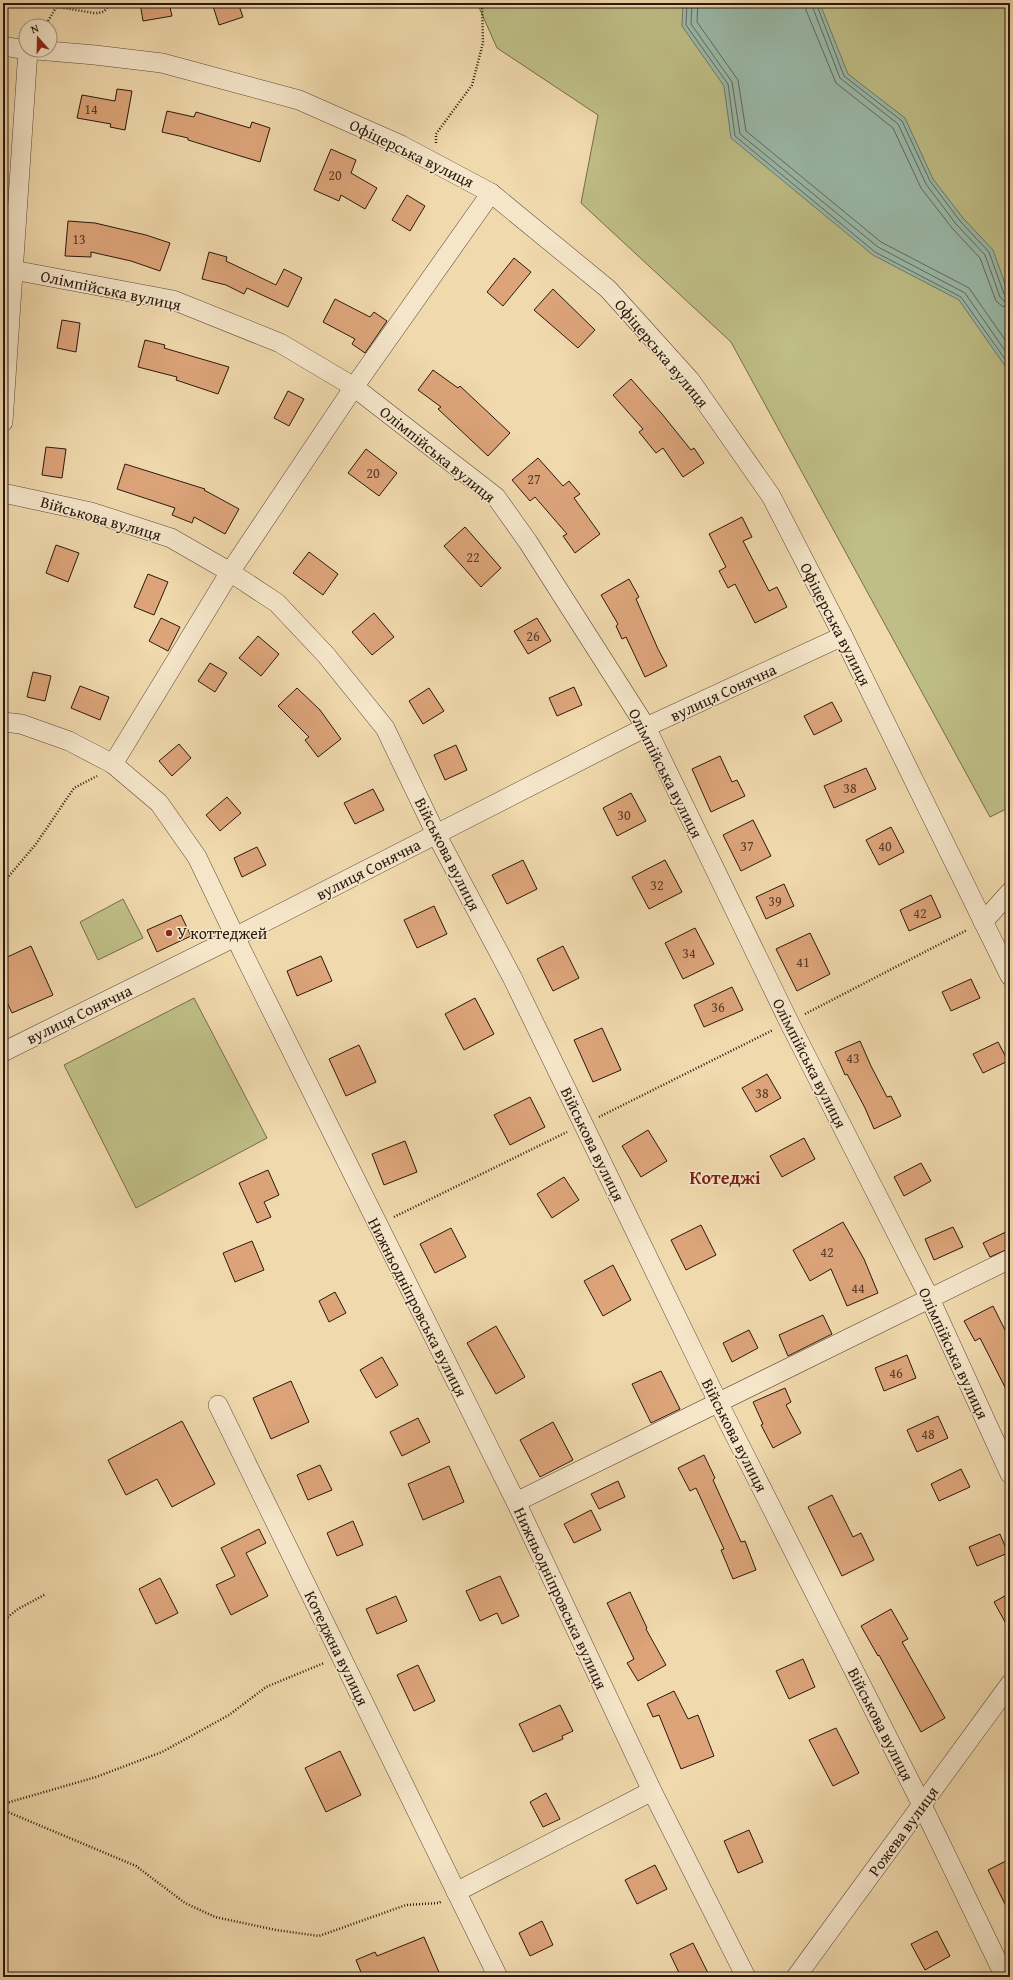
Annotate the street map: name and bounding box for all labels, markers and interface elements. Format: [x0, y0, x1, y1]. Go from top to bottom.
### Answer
north arrow [18, 18, 58, 58]
text: N [28, 20, 41, 37]
house number: 14 [84, 99, 98, 119]
street label: Офіцерська вулиця [346, 112, 478, 194]
house number: 20 [328, 165, 342, 185]
house number: 13 [72, 229, 86, 249]
street label: Олімпійська вулиця [39, 263, 183, 317]
street label: Офіцерська вулиця [609, 293, 715, 413]
street label: Олімпійська вулиця [375, 400, 501, 508]
house number: 20 [366, 463, 380, 483]
house number: 27 [527, 469, 541, 489]
street label: Військова вулиця [38, 489, 164, 547]
house number: 22 [466, 547, 480, 567]
street label: Офіцерська вулиця [794, 558, 878, 690]
house number: 26 [526, 626, 540, 646]
street label: вулиця Сонячна [666, 657, 780, 727]
street label: Олімпійська вулиця [623, 704, 709, 842]
house number: 38 [843, 778, 857, 798]
street label: Військова вулиця [409, 793, 487, 915]
house number: 30 [617, 805, 631, 825]
street label: вулиця Сонячна [311, 832, 425, 906]
house number: 37 [740, 836, 754, 856]
house number: 40 [878, 836, 892, 856]
house number: 32 [650, 875, 664, 895]
house number: 39 [768, 891, 782, 911]
house number: 42 [913, 903, 927, 923]
place label: У коттеджей [177, 921, 268, 945]
marker: У коттеджей [164, 928, 174, 938]
house number: 34 [682, 943, 696, 963]
house number: 41 [796, 952, 810, 972]
street label: вулиця Сонячна [22, 978, 136, 1050]
street label: Олімпійська вулиця [767, 994, 853, 1132]
house number: 36 [711, 997, 725, 1017]
house number: 43 [846, 1048, 860, 1068]
street label: Військова вулиця [555, 1083, 631, 1205]
house number: 38 [755, 1083, 769, 1103]
district label: Котеджі [690, 1164, 761, 1191]
street label: Нижньодніпровська вулиця [362, 1213, 474, 1401]
house number: 42 [820, 1242, 834, 1262]
house number: 44 [851, 1278, 865, 1298]
street label: Олімпійська вулиця [913, 1283, 995, 1423]
house number: 46 [889, 1363, 903, 1383]
street label: Військова вулиця [696, 1374, 774, 1496]
house number: 48 [921, 1424, 935, 1444]
street label: Нижньодніпровська вулиця [508, 1503, 614, 1693]
street label: Котеджна вулиця [299, 1586, 375, 1710]
street label: Військова вулиця [842, 1663, 920, 1785]
street label: Рожева вулиця [862, 1781, 944, 1881]

